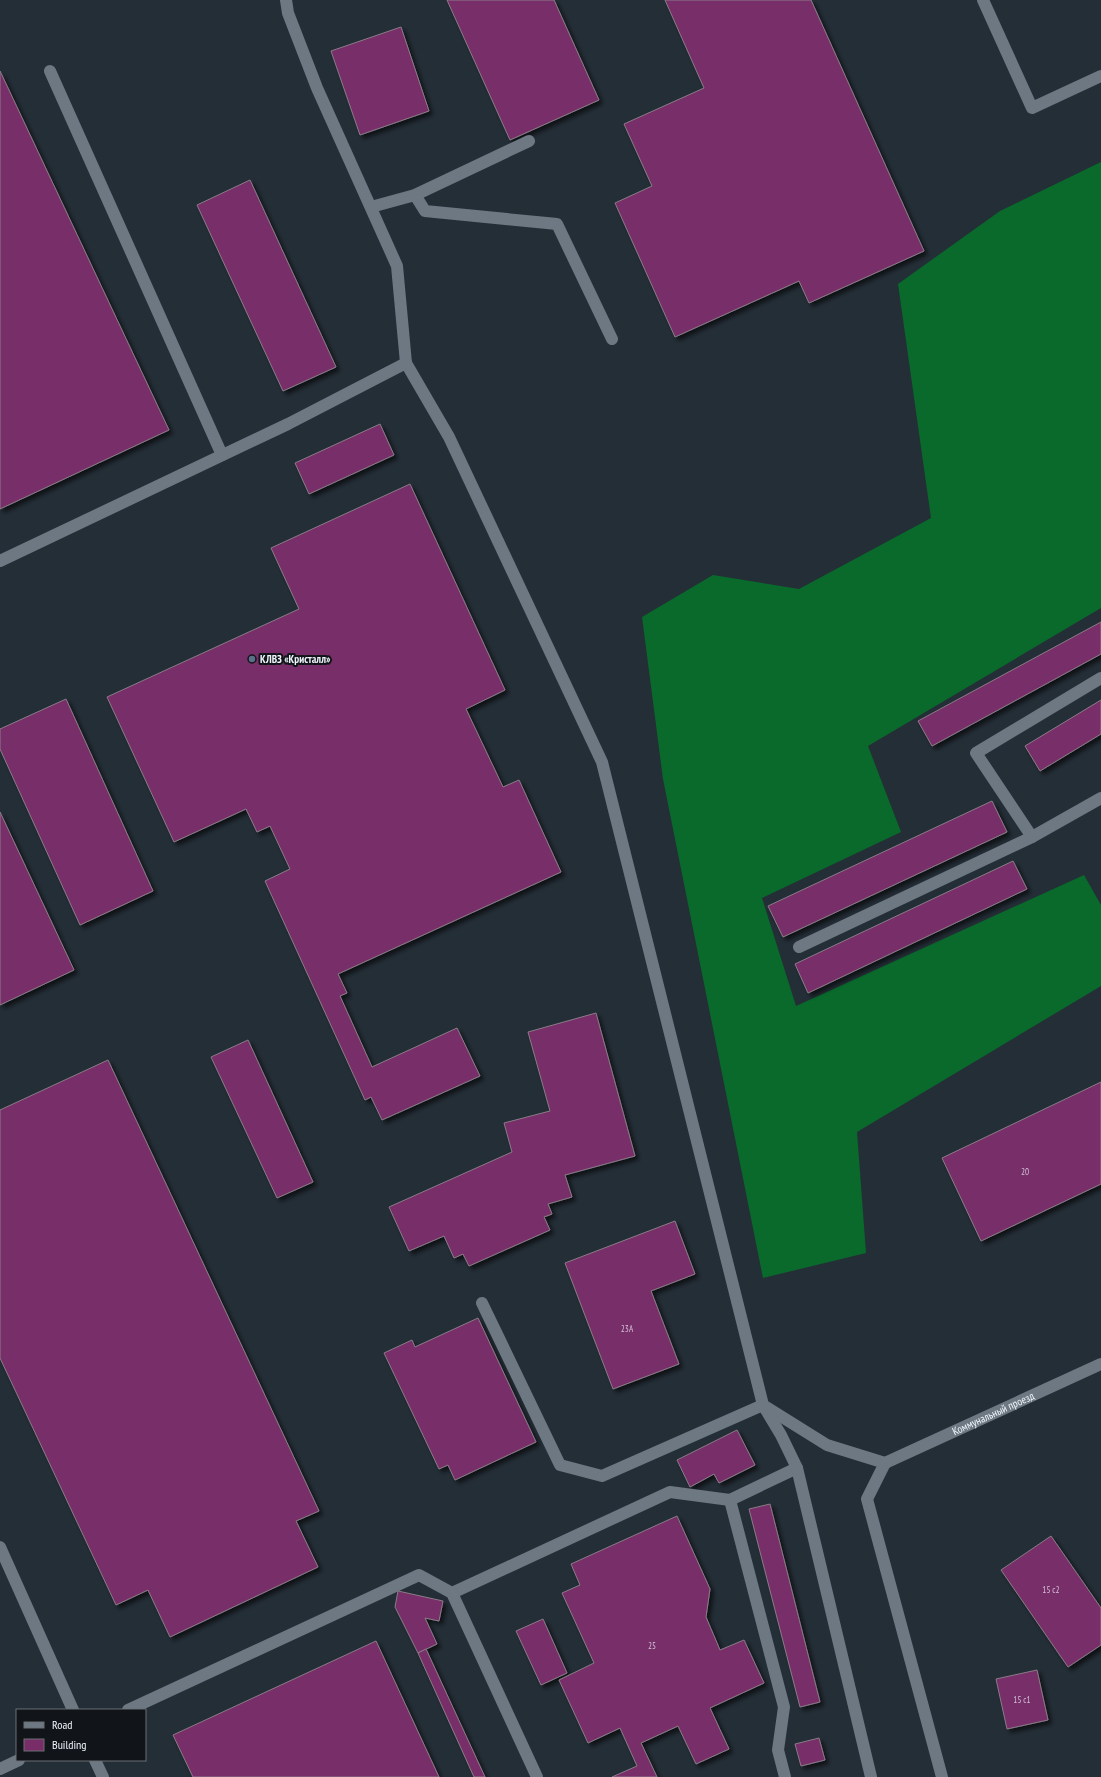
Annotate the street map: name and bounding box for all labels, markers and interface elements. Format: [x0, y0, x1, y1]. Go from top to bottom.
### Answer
place label: КЛВЗ «Кристалл» [260, 652, 331, 666]
marker: КЛВЗ «Кристалл» [247, 654, 257, 664]
house number: 20 [1021, 1166, 1029, 1177]
house number: 23А [621, 1323, 634, 1334]
street label: Коммунальный проезд [950, 1389, 1037, 1438]
house number: 15 с2 [1042, 1584, 1060, 1595]
house number: 25 [648, 1640, 656, 1651]
house number: 15 с1 [1013, 1694, 1031, 1705]
legend [16, 1709, 146, 1761]
text: Road [52, 1717, 72, 1732]
text: Building [52, 1737, 87, 1752]

